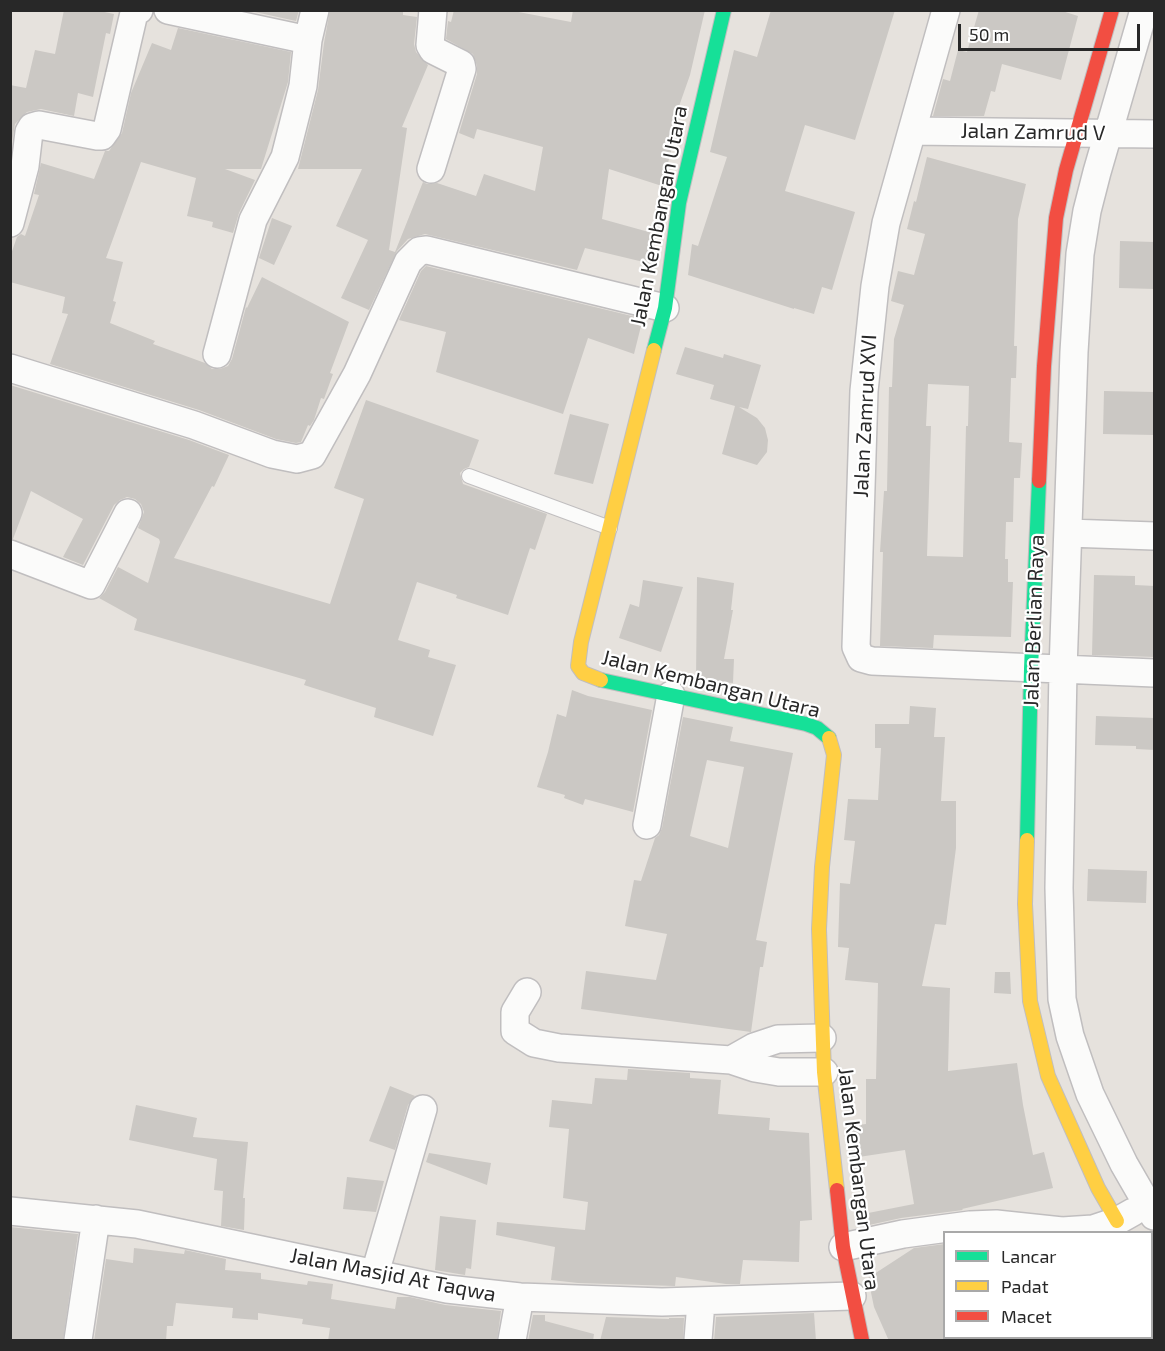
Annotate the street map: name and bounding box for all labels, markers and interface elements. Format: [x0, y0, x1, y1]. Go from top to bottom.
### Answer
scale bar [961, 12, 1142, 50]
text: 50 m [969, 23, 1009, 45]
street label: Jalan Kembangan Utara [625, 103, 693, 329]
street label: Jalan Zamrud V [960, 118, 1106, 146]
street label: Jalan Zamrud XVI [848, 334, 882, 498]
street label: Jalan Berlian Raya [1018, 534, 1050, 708]
street label: Jalan Kembangan Utara [599, 645, 823, 723]
street label: Jalan Kembangan Utara [833, 1066, 885, 1292]
legend [943, 1231, 1153, 1339]
street label: Jalan Masjid At Taqwa [288, 1243, 498, 1307]
text: Lancar [1001, 1245, 1057, 1267]
text: Padat [1001, 1275, 1048, 1297]
text: Macet [1001, 1305, 1052, 1327]

